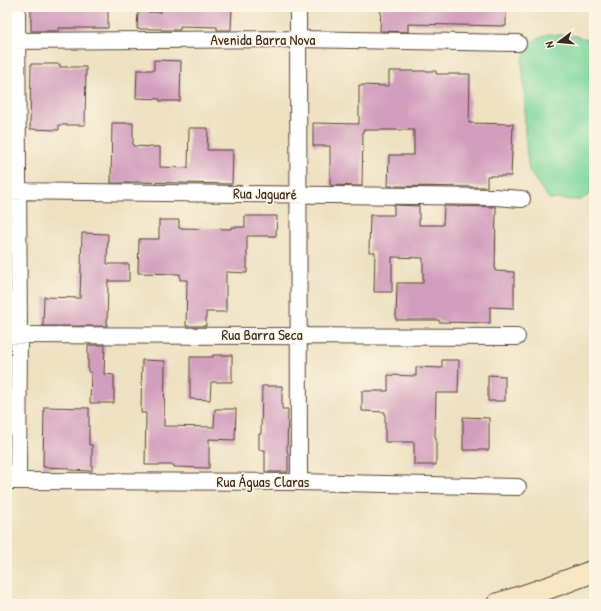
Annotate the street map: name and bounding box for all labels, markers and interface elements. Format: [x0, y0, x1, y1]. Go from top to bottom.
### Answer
north arrow [539, 22, 579, 62]
street label: Avenida Barra Nova [211, 29, 316, 50]
text: N [542, 40, 557, 50]
street label: Rua Jaguaré [233, 182, 297, 205]
street label: Rua Barra Seca [221, 324, 303, 345]
street label: Rua Águas Claras [217, 471, 310, 492]

